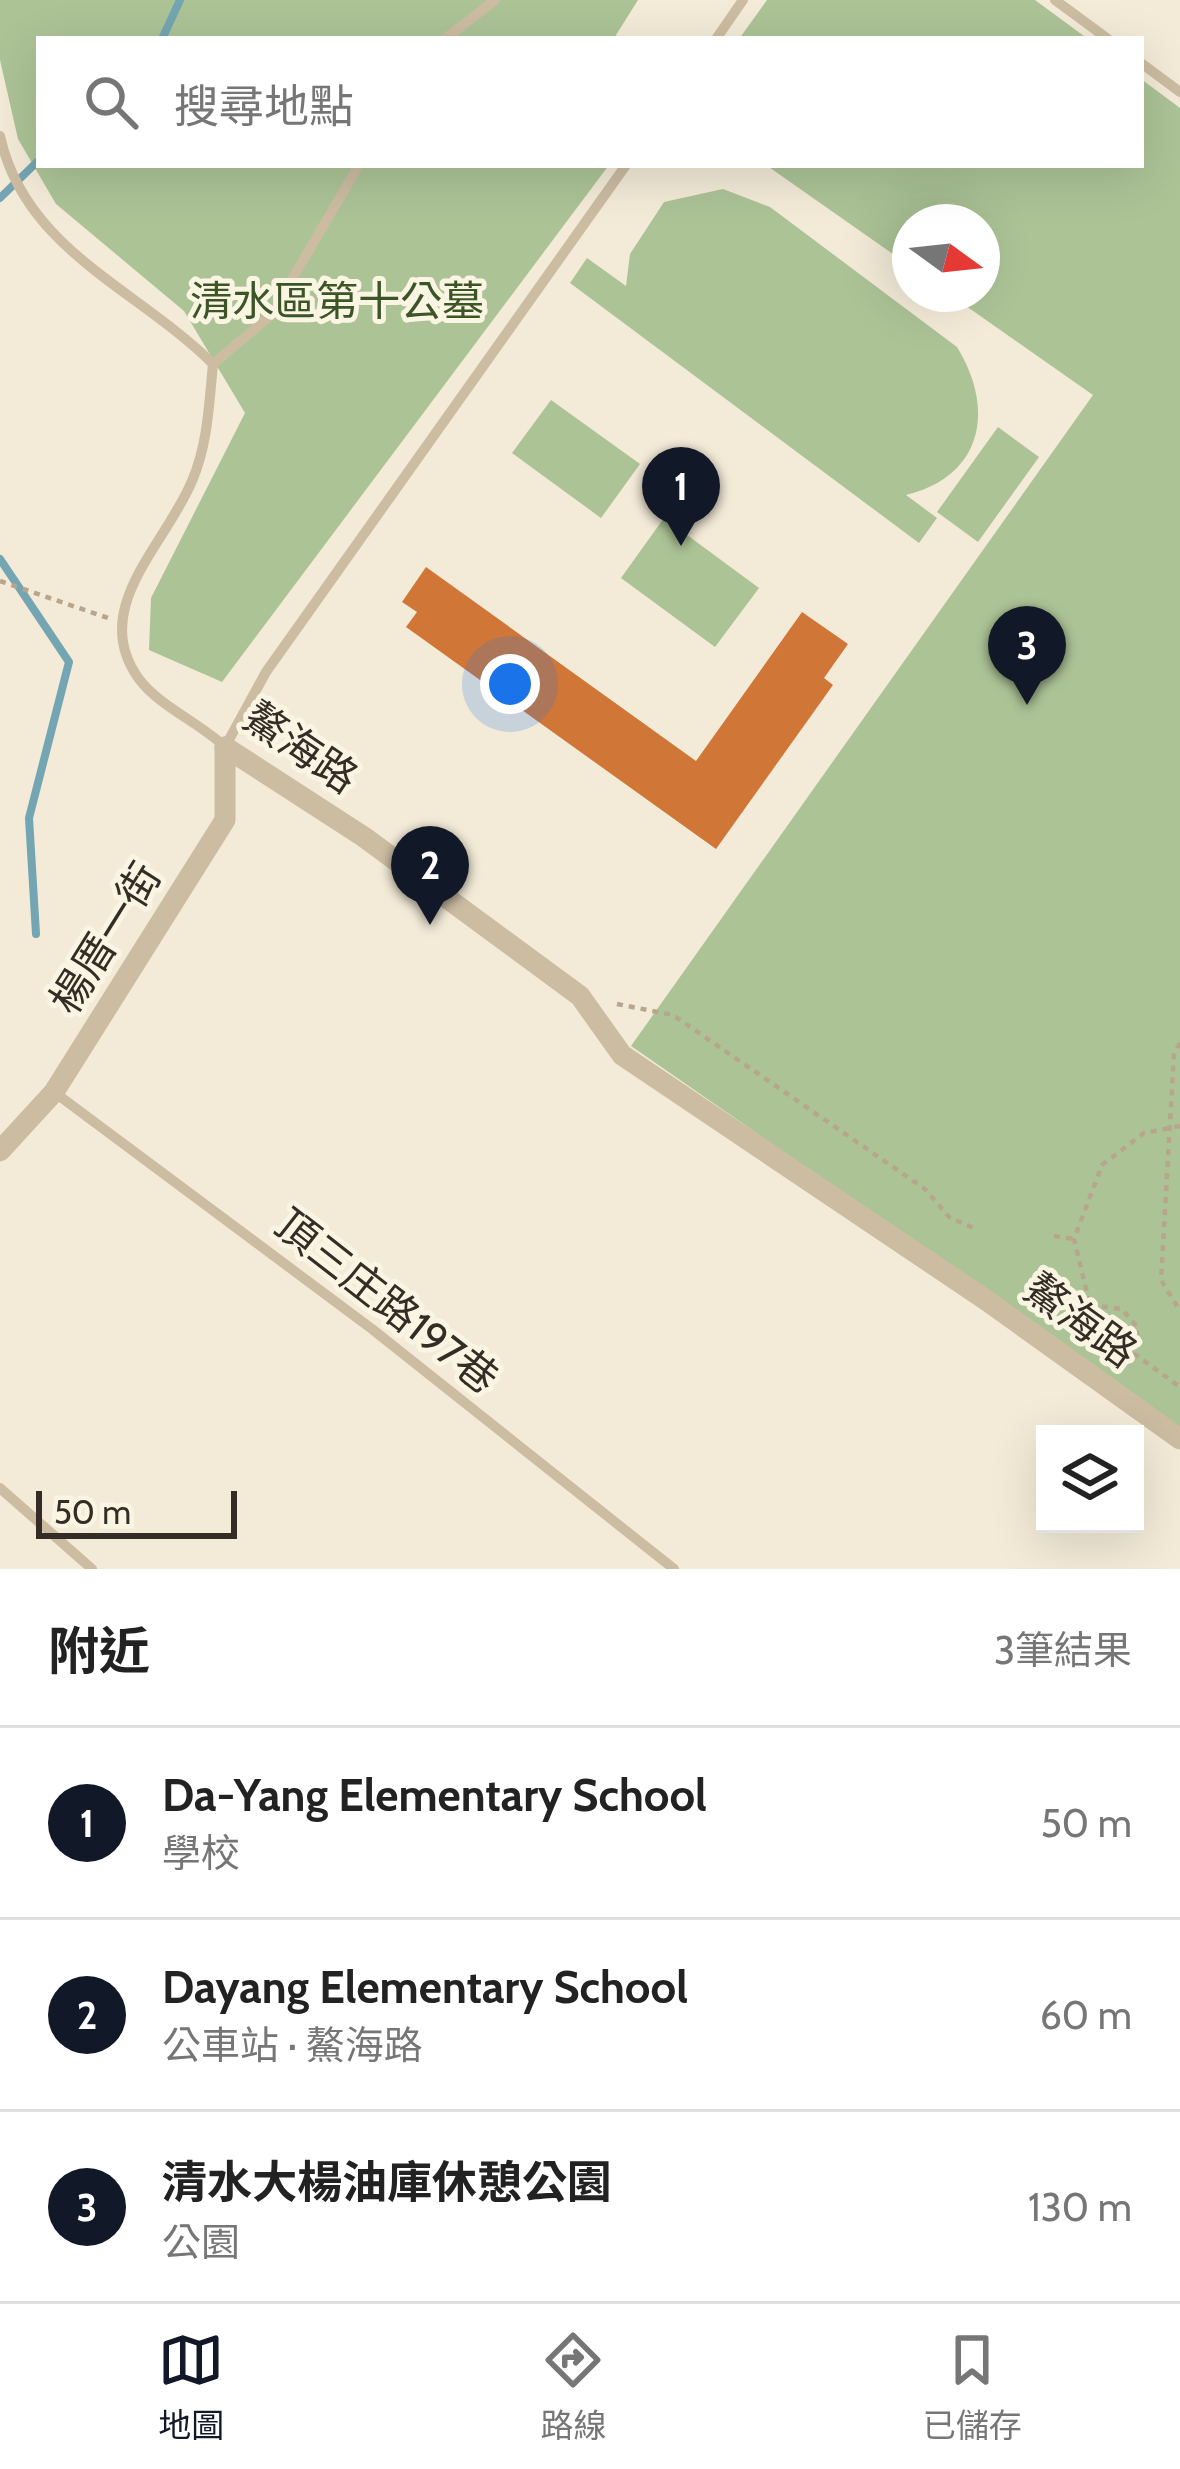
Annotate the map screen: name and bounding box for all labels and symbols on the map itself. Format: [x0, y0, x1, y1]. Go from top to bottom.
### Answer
north arrow [892, 204, 1000, 312]
park label: 清水區第十公墓 [190, 275, 484, 327]
pin: 1 [642, 447, 720, 546]
pin: 3 [988, 606, 1066, 705]
your location [480, 654, 540, 714]
street label: 鰲海路 [234, 690, 368, 804]
pin: 2 [391, 826, 469, 925]
street label: 楊厝一街 [38, 853, 172, 1023]
street label: 頂三庄路197巷 [265, 1198, 509, 1404]
street label: 鰲海路 [1015, 1262, 1147, 1378]
scale bar [36, 1485, 237, 1538]

